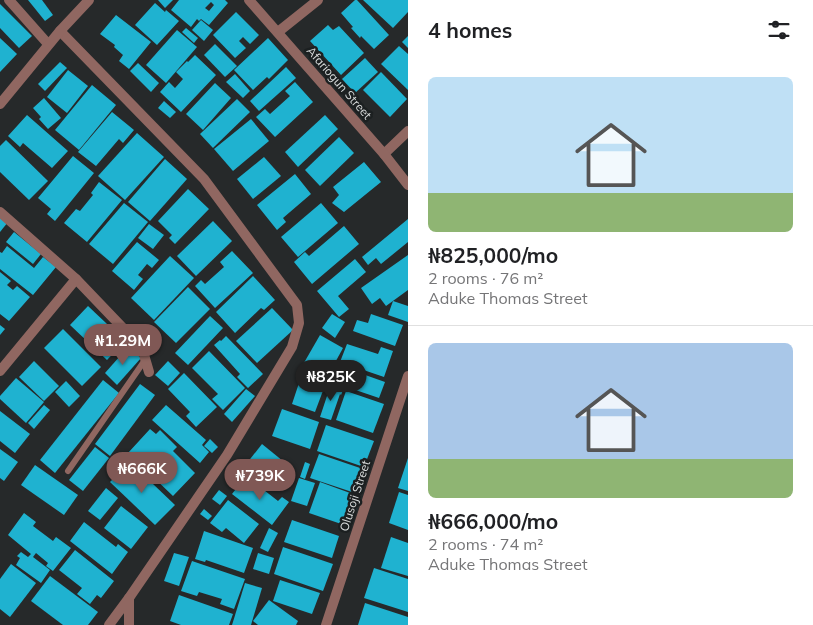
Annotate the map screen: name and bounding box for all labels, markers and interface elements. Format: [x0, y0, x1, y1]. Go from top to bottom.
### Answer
icon: filters [765, 16, 793, 44]
text: 4 homes [428, 17, 512, 43]
street label: Afariogun Street [304, 43, 375, 122]
icon: home [566, 110, 656, 200]
text: ₦825,000/mo [428, 242, 558, 268]
text: 2 rooms · 76 m² [428, 268, 543, 288]
text: Aduke Thomas Street [428, 288, 588, 308]
pin: ₦1.29M [82, 324, 164, 366]
text: ₦1.29M [95, 330, 151, 350]
pin: ₦825K [296, 360, 366, 402]
text: ₦825K [306, 366, 356, 386]
icon: home [566, 375, 656, 465]
pin: ₦666K [107, 452, 177, 494]
text: ₦666K [117, 458, 167, 478]
pin: ₦739K [225, 458, 295, 501]
street label: Olusoji Street [336, 458, 373, 533]
text: ₦739K [235, 465, 285, 485]
text: ₦666,000/mo [428, 508, 558, 534]
text: 2 rooms · 74 m² [428, 534, 543, 554]
text: Aduke Thomas Street [428, 554, 588, 574]

